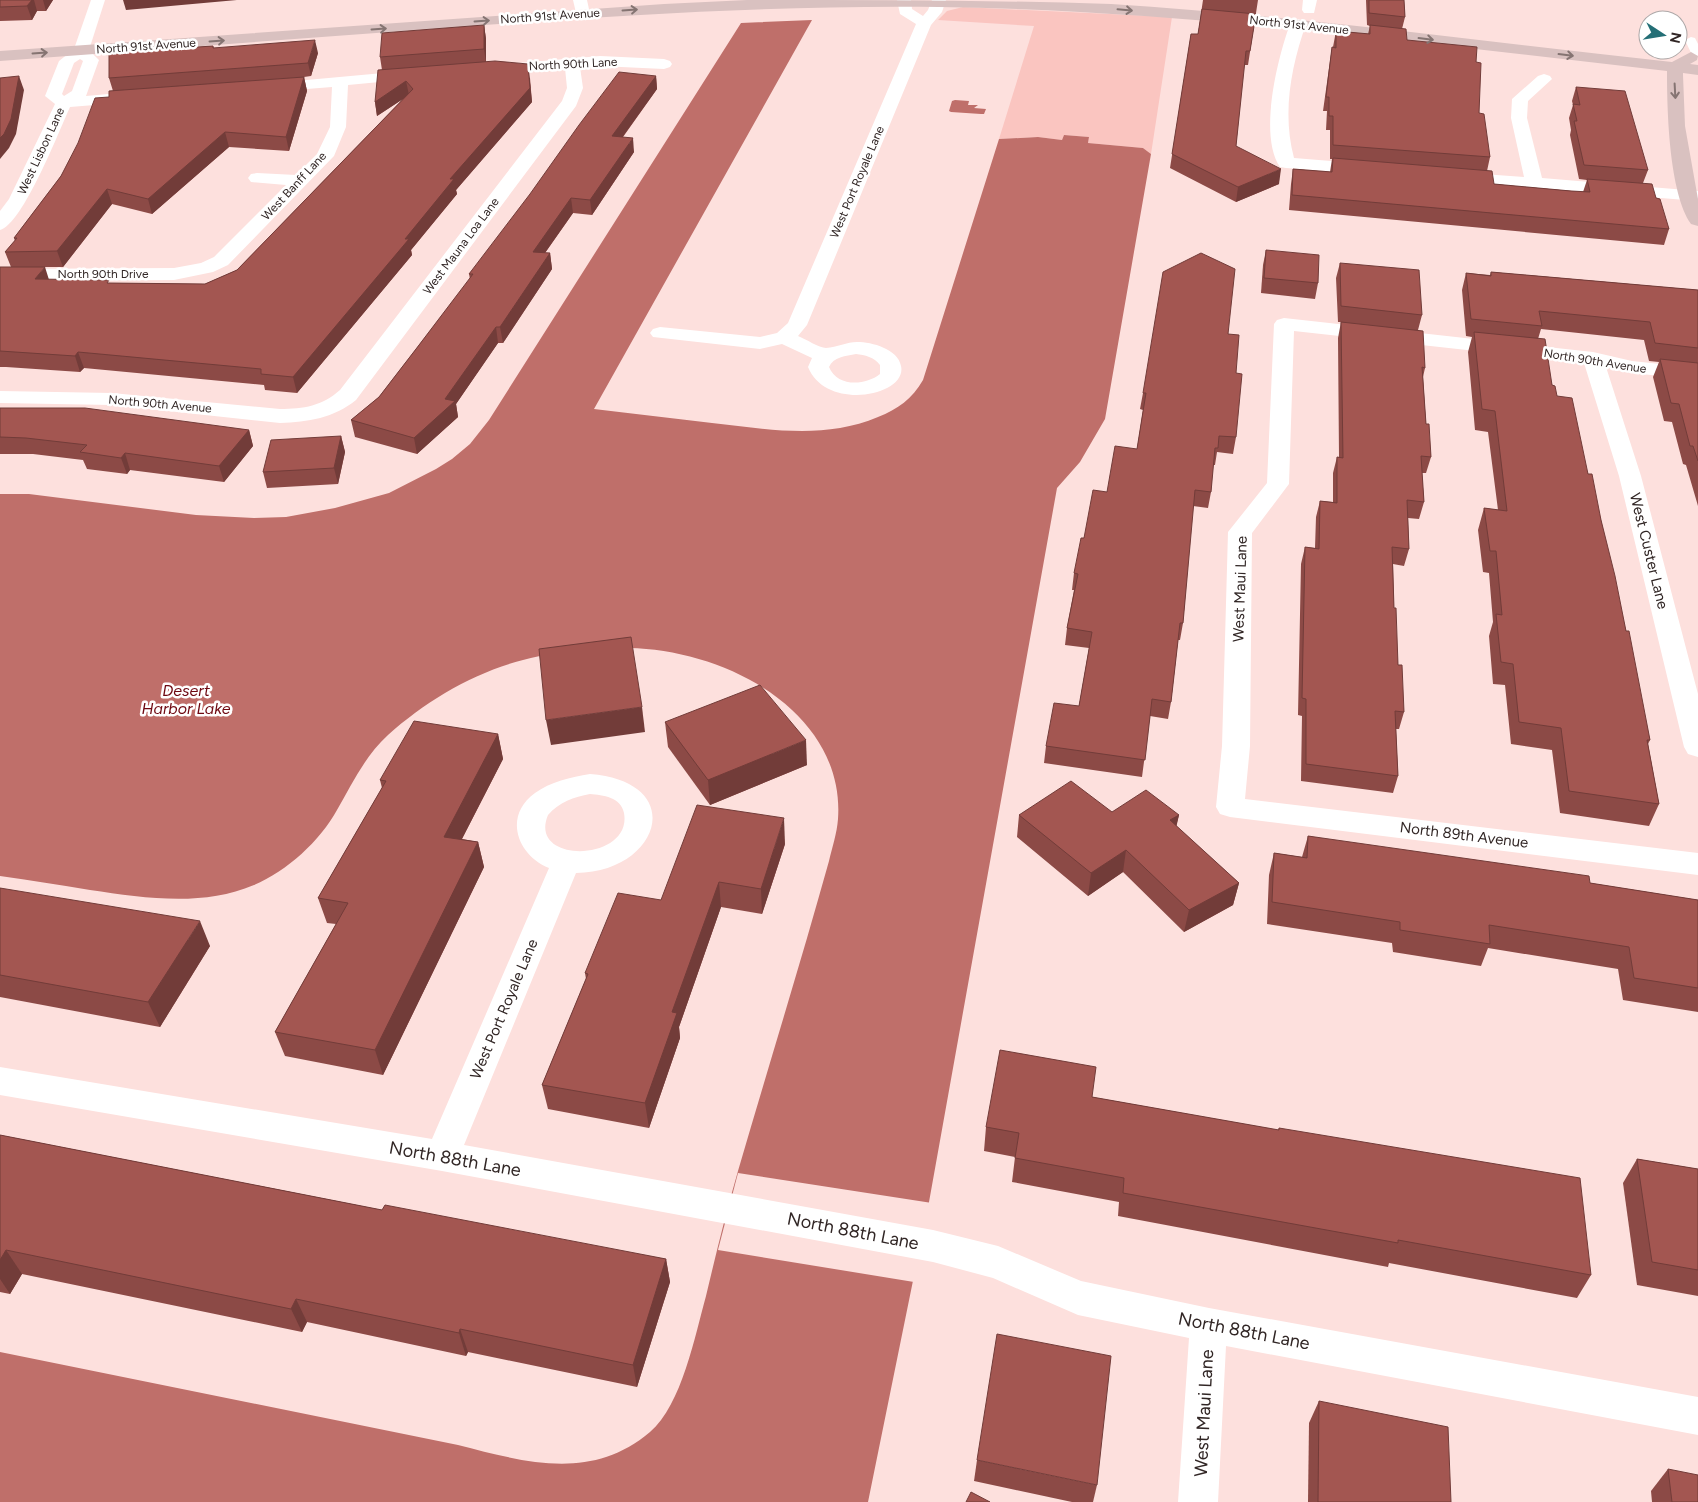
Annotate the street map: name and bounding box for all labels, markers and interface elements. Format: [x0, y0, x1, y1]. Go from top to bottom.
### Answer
one-way arrow [1117, 5, 1133, 14]
street label: North 91st Avenue [500, 6, 601, 26]
one-way arrow [622, 6, 638, 15]
north arrow [1638, 10, 1688, 60]
street label: North 91st Avenue [1249, 13, 1350, 37]
one-way arrow [474, 16, 490, 26]
one-way arrow [370, 24, 386, 33]
text: N [1666, 31, 1685, 45]
one-way arrow [1418, 34, 1434, 44]
street label: North 91st Avenue [96, 36, 197, 56]
one-way arrow [208, 36, 224, 45]
one-way arrow [32, 49, 48, 58]
one-way arrow [1557, 50, 1573, 60]
street label: North 90th Lane [528, 55, 618, 73]
one-way arrow [1671, 82, 1680, 98]
street label: West Lisbon Lane [15, 105, 68, 197]
street label: West Port Royale Lane [827, 123, 887, 240]
street label: West Banff Lane [259, 149, 330, 223]
street label: West Mauna Loa Lane [420, 195, 502, 297]
street label: North 90th Drive [58, 267, 149, 281]
street label: North 90th Avenue [1543, 346, 1648, 376]
street label: North 90th Avenue [108, 393, 213, 416]
street label: West Custer Lane [1626, 491, 1672, 611]
street label: West Maui Lane [1229, 536, 1251, 642]
water label: Desert Harbor Lake [142, 681, 231, 718]
street label: North 89th Avenue [1399, 818, 1529, 852]
street label: West Port Royale Lane [466, 936, 542, 1082]
street label: North 88th Lane [387, 1137, 523, 1181]
street label: North 88th Lane [785, 1207, 921, 1255]
street label: North 88th Lane [1176, 1307, 1312, 1355]
street label: West Maui Lane [1190, 1349, 1218, 1477]

